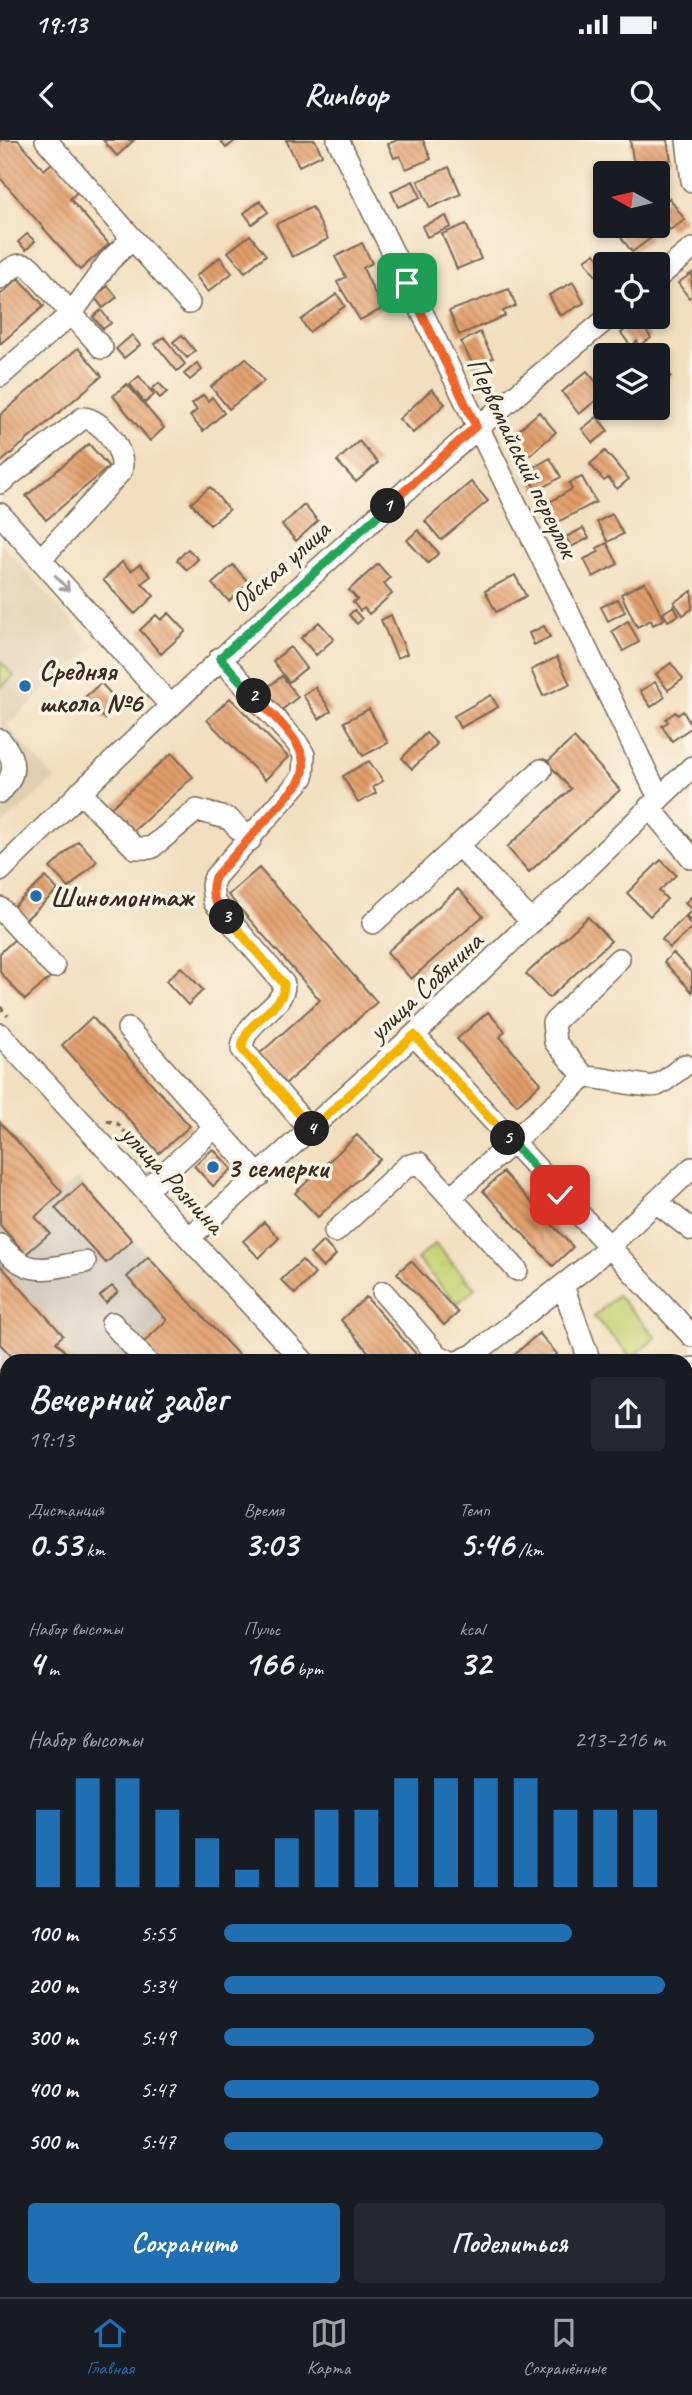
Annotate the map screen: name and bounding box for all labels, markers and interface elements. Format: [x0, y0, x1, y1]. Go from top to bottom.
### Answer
text: 19:13 [35, 8, 87, 41]
text: Runloop [304, 74, 388, 115]
icon: back [28, 76, 66, 114]
icon: search [626, 76, 664, 114]
north arrow [593, 161, 670, 238]
map controls [593, 161, 670, 420]
button: locate [593, 252, 670, 329]
pin [377, 253, 437, 313]
icon: arrive [388, 264, 426, 302]
button: layers [593, 343, 670, 420]
street label: Первомайский переулок [459, 351, 588, 565]
pin: 1 [370, 488, 406, 524]
text: 1 [383, 493, 392, 517]
street label: Обская улица [223, 511, 338, 620]
one-way arrow [54, 573, 70, 591]
place label: Средняя школа №6 [39, 653, 144, 720]
marker: Средняя школа №6 [17, 678, 33, 694]
pin: 2 [236, 678, 272, 714]
text: 2 [249, 683, 258, 707]
place label: Шиномонтаж [50, 879, 196, 914]
marker: Шиномонтаж [28, 888, 44, 904]
pin: 3 [210, 900, 244, 934]
text: 3 [222, 904, 231, 928]
street label: улица Собянина [359, 922, 491, 1050]
pin: 4 [294, 1112, 330, 1146]
street label: улица Рознина [112, 1115, 234, 1243]
text: 4 [307, 1116, 316, 1140]
pin: 5 [490, 1121, 526, 1156]
text: 5 [503, 1125, 512, 1149]
place label: 3 семерки [227, 1150, 330, 1185]
marker: 3 семерки [205, 1159, 221, 1175]
pin [530, 1165, 590, 1225]
icon: check [541, 1176, 579, 1214]
text: Вечерний забег [28, 1375, 227, 1422]
button: share [591, 1377, 665, 1451]
text: 19:13 [28, 1425, 74, 1454]
text: Дистанция [28, 1498, 104, 1522]
text: Время [244, 1498, 284, 1522]
text: Темп [459, 1498, 490, 1522]
text: 0.53 [28, 1522, 82, 1567]
text: 3:03 [244, 1522, 298, 1567]
text: 5:46 [459, 1522, 514, 1567]
text: km [82, 1538, 105, 1562]
text: /km [514, 1538, 543, 1562]
text: Набор высоты [28, 1617, 122, 1641]
text: Пульс [244, 1617, 280, 1641]
text: kcal [459, 1617, 484, 1641]
text: 4 [28, 1641, 44, 1686]
text: 166 [244, 1641, 292, 1686]
text: 32 [459, 1641, 491, 1686]
text: m [44, 1657, 59, 1681]
text: bpm [292, 1657, 323, 1681]
text: Набор высоты [28, 1725, 142, 1754]
text: 213–216 m [574, 1725, 665, 1754]
text: 100 m [28, 1919, 78, 1948]
text: 5:55 [140, 1919, 176, 1948]
text: 200 m [28, 1971, 78, 2000]
text: 5:34 [140, 1971, 176, 2000]
text: 300 m [28, 2023, 78, 2052]
text: 5:49 [140, 2023, 176, 2052]
text: 400 m [28, 2075, 78, 2104]
text: 5:47 [140, 2075, 176, 2104]
text: 500 m [28, 2127, 77, 2156]
text: 5:47 [140, 2127, 176, 2156]
button: Сохранить [28, 2203, 340, 2283]
button: Поделиться [354, 2203, 665, 2283]
tab: Главная [86, 2314, 134, 2380]
tab: Карта [307, 2314, 350, 2380]
tab: Сохранённые [523, 2314, 606, 2380]

